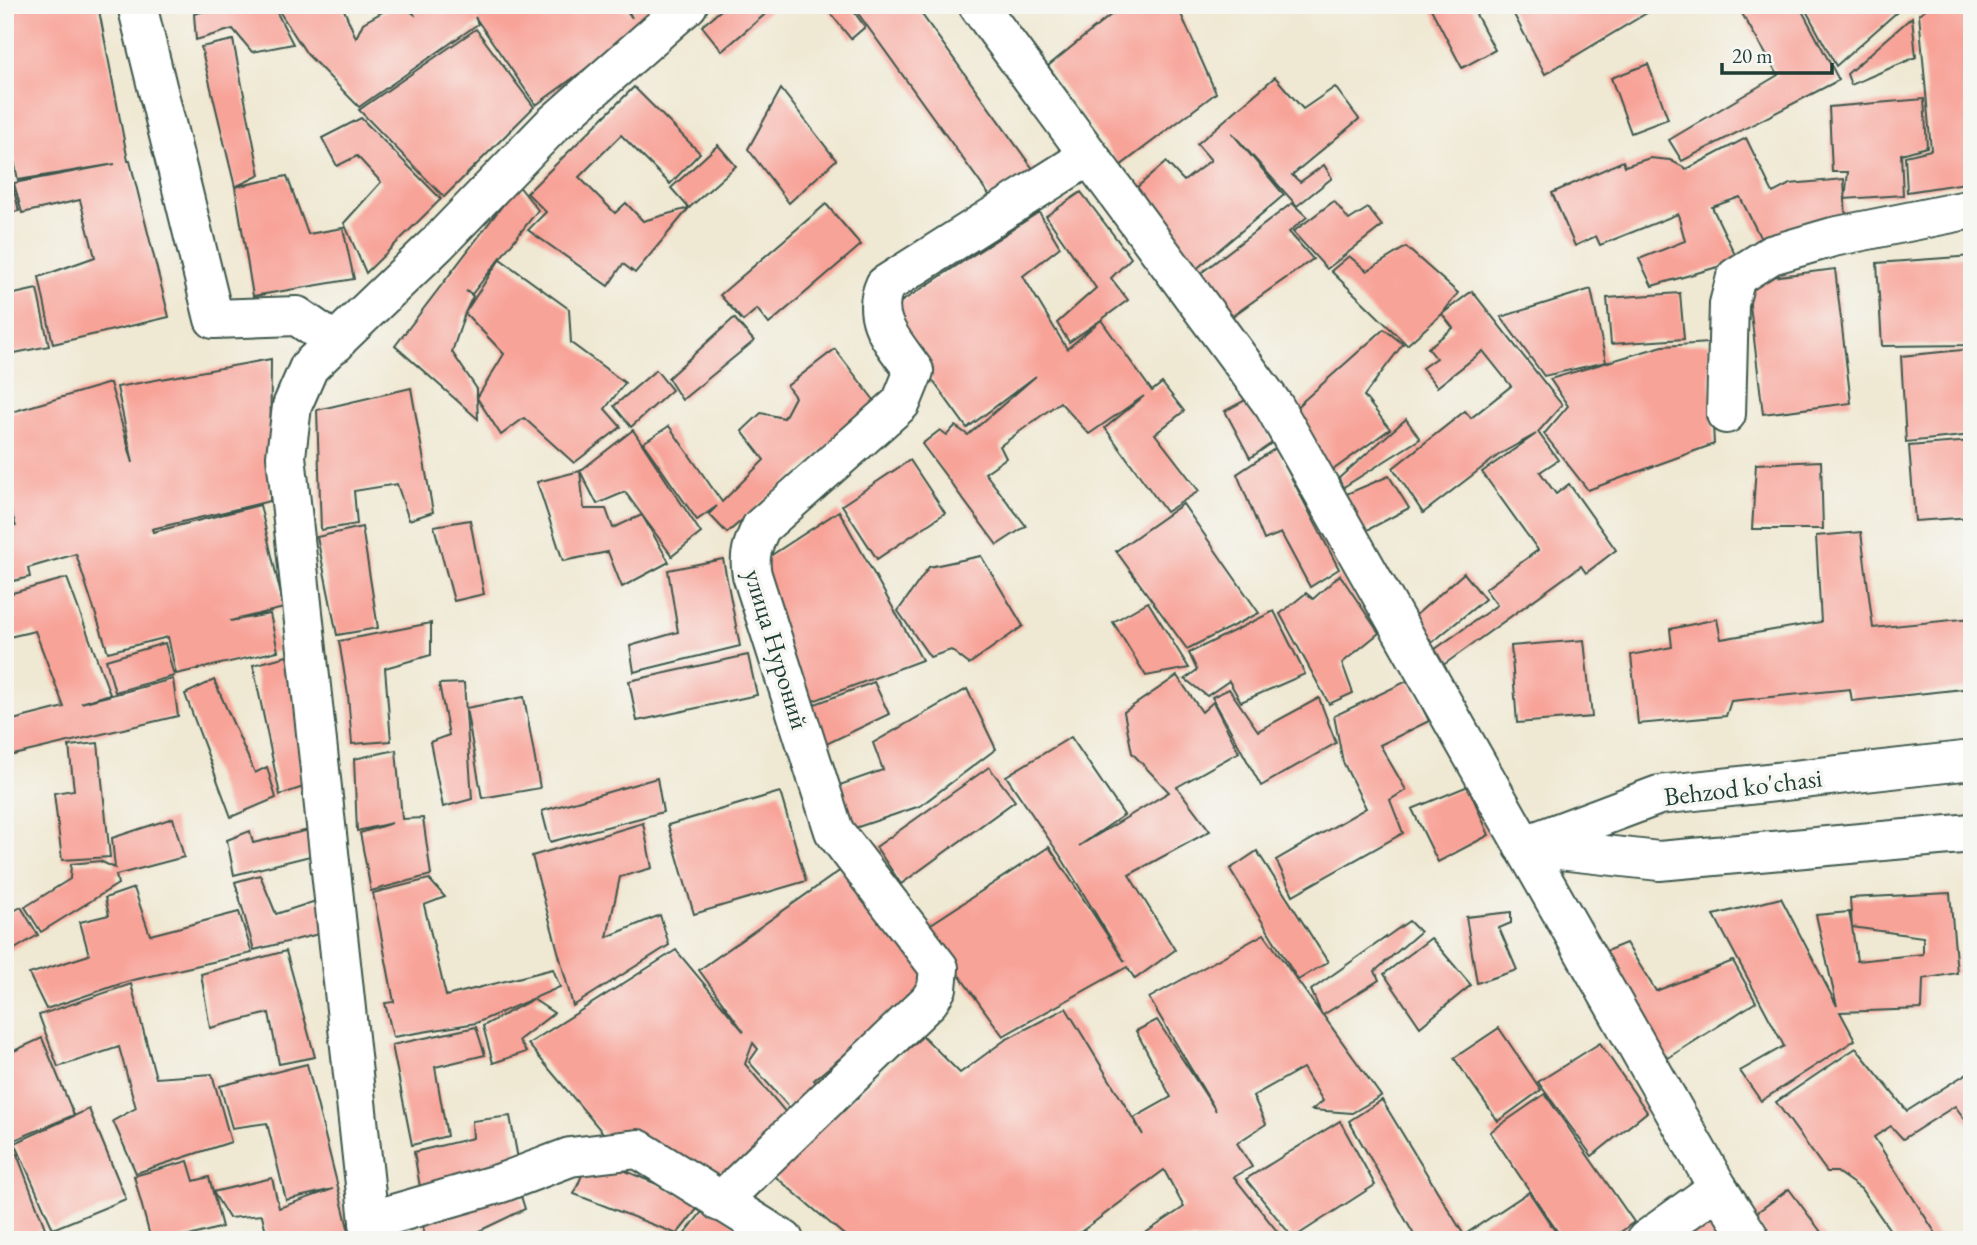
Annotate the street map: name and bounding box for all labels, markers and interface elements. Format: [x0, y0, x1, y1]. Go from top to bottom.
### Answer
scale bar [1722, 32, 1832, 76]
text: 20 m [1732, 42, 1773, 69]
street label: улица Нуроний [737, 565, 818, 733]
street label: Behzod ko'chasi [1662, 760, 1824, 814]

